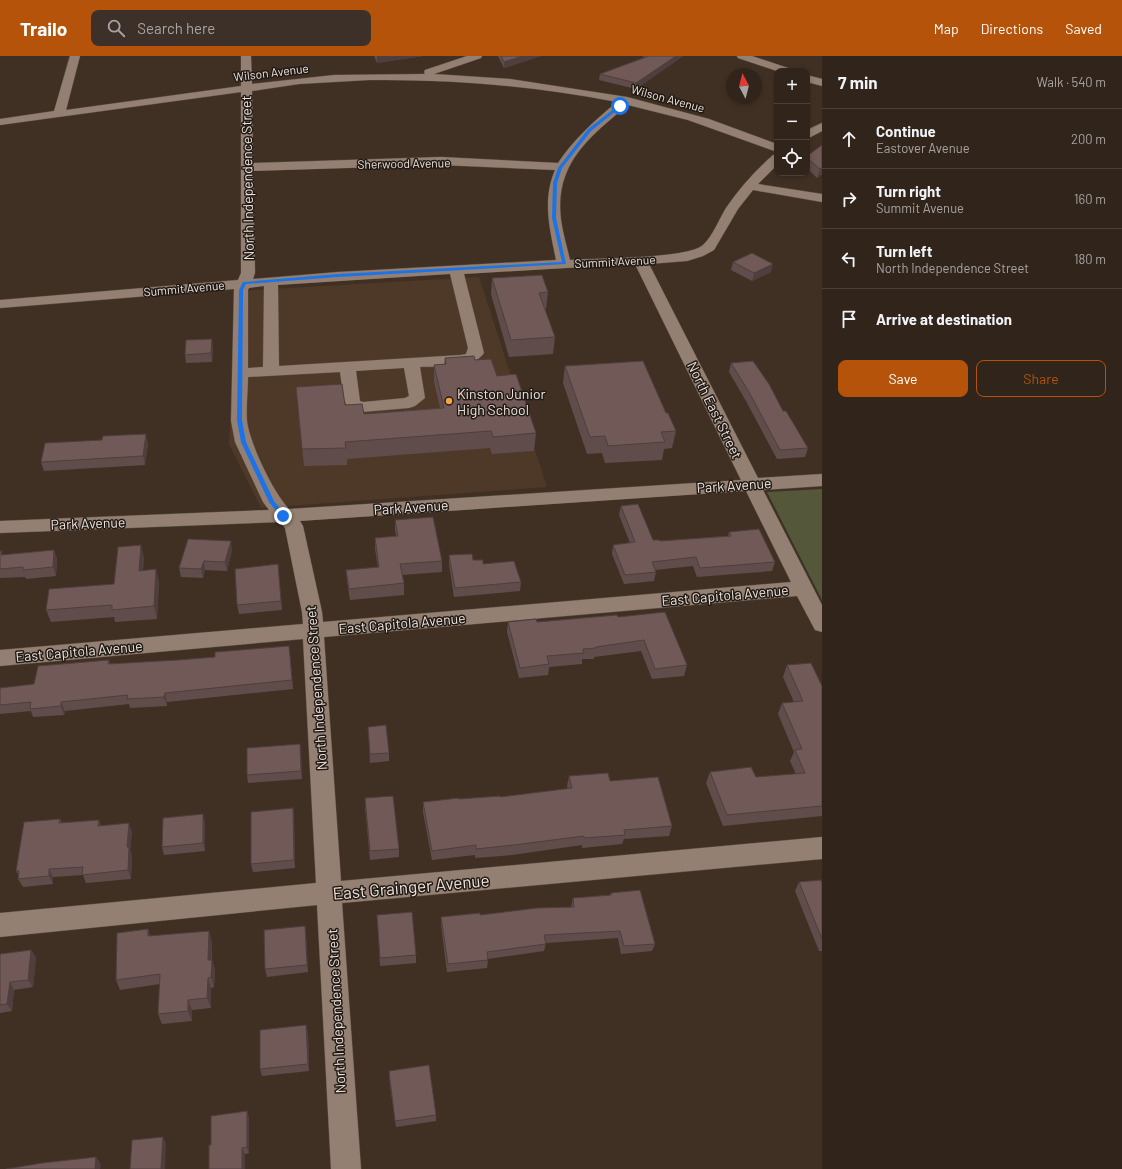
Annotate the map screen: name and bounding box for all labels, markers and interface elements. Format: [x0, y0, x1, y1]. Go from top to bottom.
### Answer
search box [91, 10, 371, 46]
text: Trailo [20, 17, 67, 40]
icon: search [105, 17, 127, 39]
text: Search here [137, 19, 215, 37]
text: Map [934, 20, 959, 37]
text: Directions [981, 20, 1043, 37]
text: Saved [1065, 20, 1102, 37]
street label: Wilson Avenue [233, 60, 309, 84]
north arrow [726, 68, 762, 104]
map controls [774, 68, 810, 176]
button: + [774, 68, 810, 104]
text: 7 min [838, 72, 878, 92]
text: Walk · 540 m [1037, 74, 1106, 90]
street label: Wilson Avenue [630, 81, 706, 115]
street label: North Independence Street [237, 95, 257, 261]
route start [611, 97, 629, 115]
button: − [774, 104, 810, 140]
text: Continue [876, 122, 936, 140]
icon: ahead [838, 128, 860, 150]
text: 200 m [1071, 131, 1106, 147]
button: locate [774, 140, 810, 176]
text: Eastover Avenue [876, 140, 970, 156]
street label: Sherwood Avenue [357, 155, 451, 171]
text: Turn right [876, 182, 941, 200]
icon: right [838, 188, 860, 210]
text: 160 m [1074, 191, 1106, 207]
text: Summit Avenue [876, 200, 964, 216]
text: Turn left [876, 242, 932, 260]
icon: left [838, 248, 860, 270]
text: 180 m [1074, 251, 1106, 267]
street label: Summit Avenue [574, 252, 656, 270]
text: North Independence Street [876, 260, 1029, 276]
street label: Summit Avenue [143, 277, 225, 299]
icon: arrive [838, 308, 860, 330]
text: Arrive at destination [876, 310, 1012, 328]
street label: North East Street [684, 359, 746, 461]
button: Save [838, 360, 968, 397]
button: Share [976, 360, 1106, 397]
place label: Kinston Junior High School [457, 385, 546, 418]
marker: Kinston Junior High School [444, 396, 454, 406]
street label: Park Avenue [696, 474, 772, 496]
street label: Park Avenue [373, 496, 449, 518]
route end [274, 507, 292, 525]
street label: Park Avenue [50, 513, 126, 533]
street label: East Capitola Avenue [661, 581, 789, 609]
street label: North Independence Street [302, 605, 330, 771]
street label: East Capitola Avenue [338, 609, 466, 637]
street label: East Capitola Avenue [15, 637, 143, 665]
street label: East Grainger Avenue [332, 869, 490, 903]
street label: North Independence Street [323, 928, 349, 1094]

